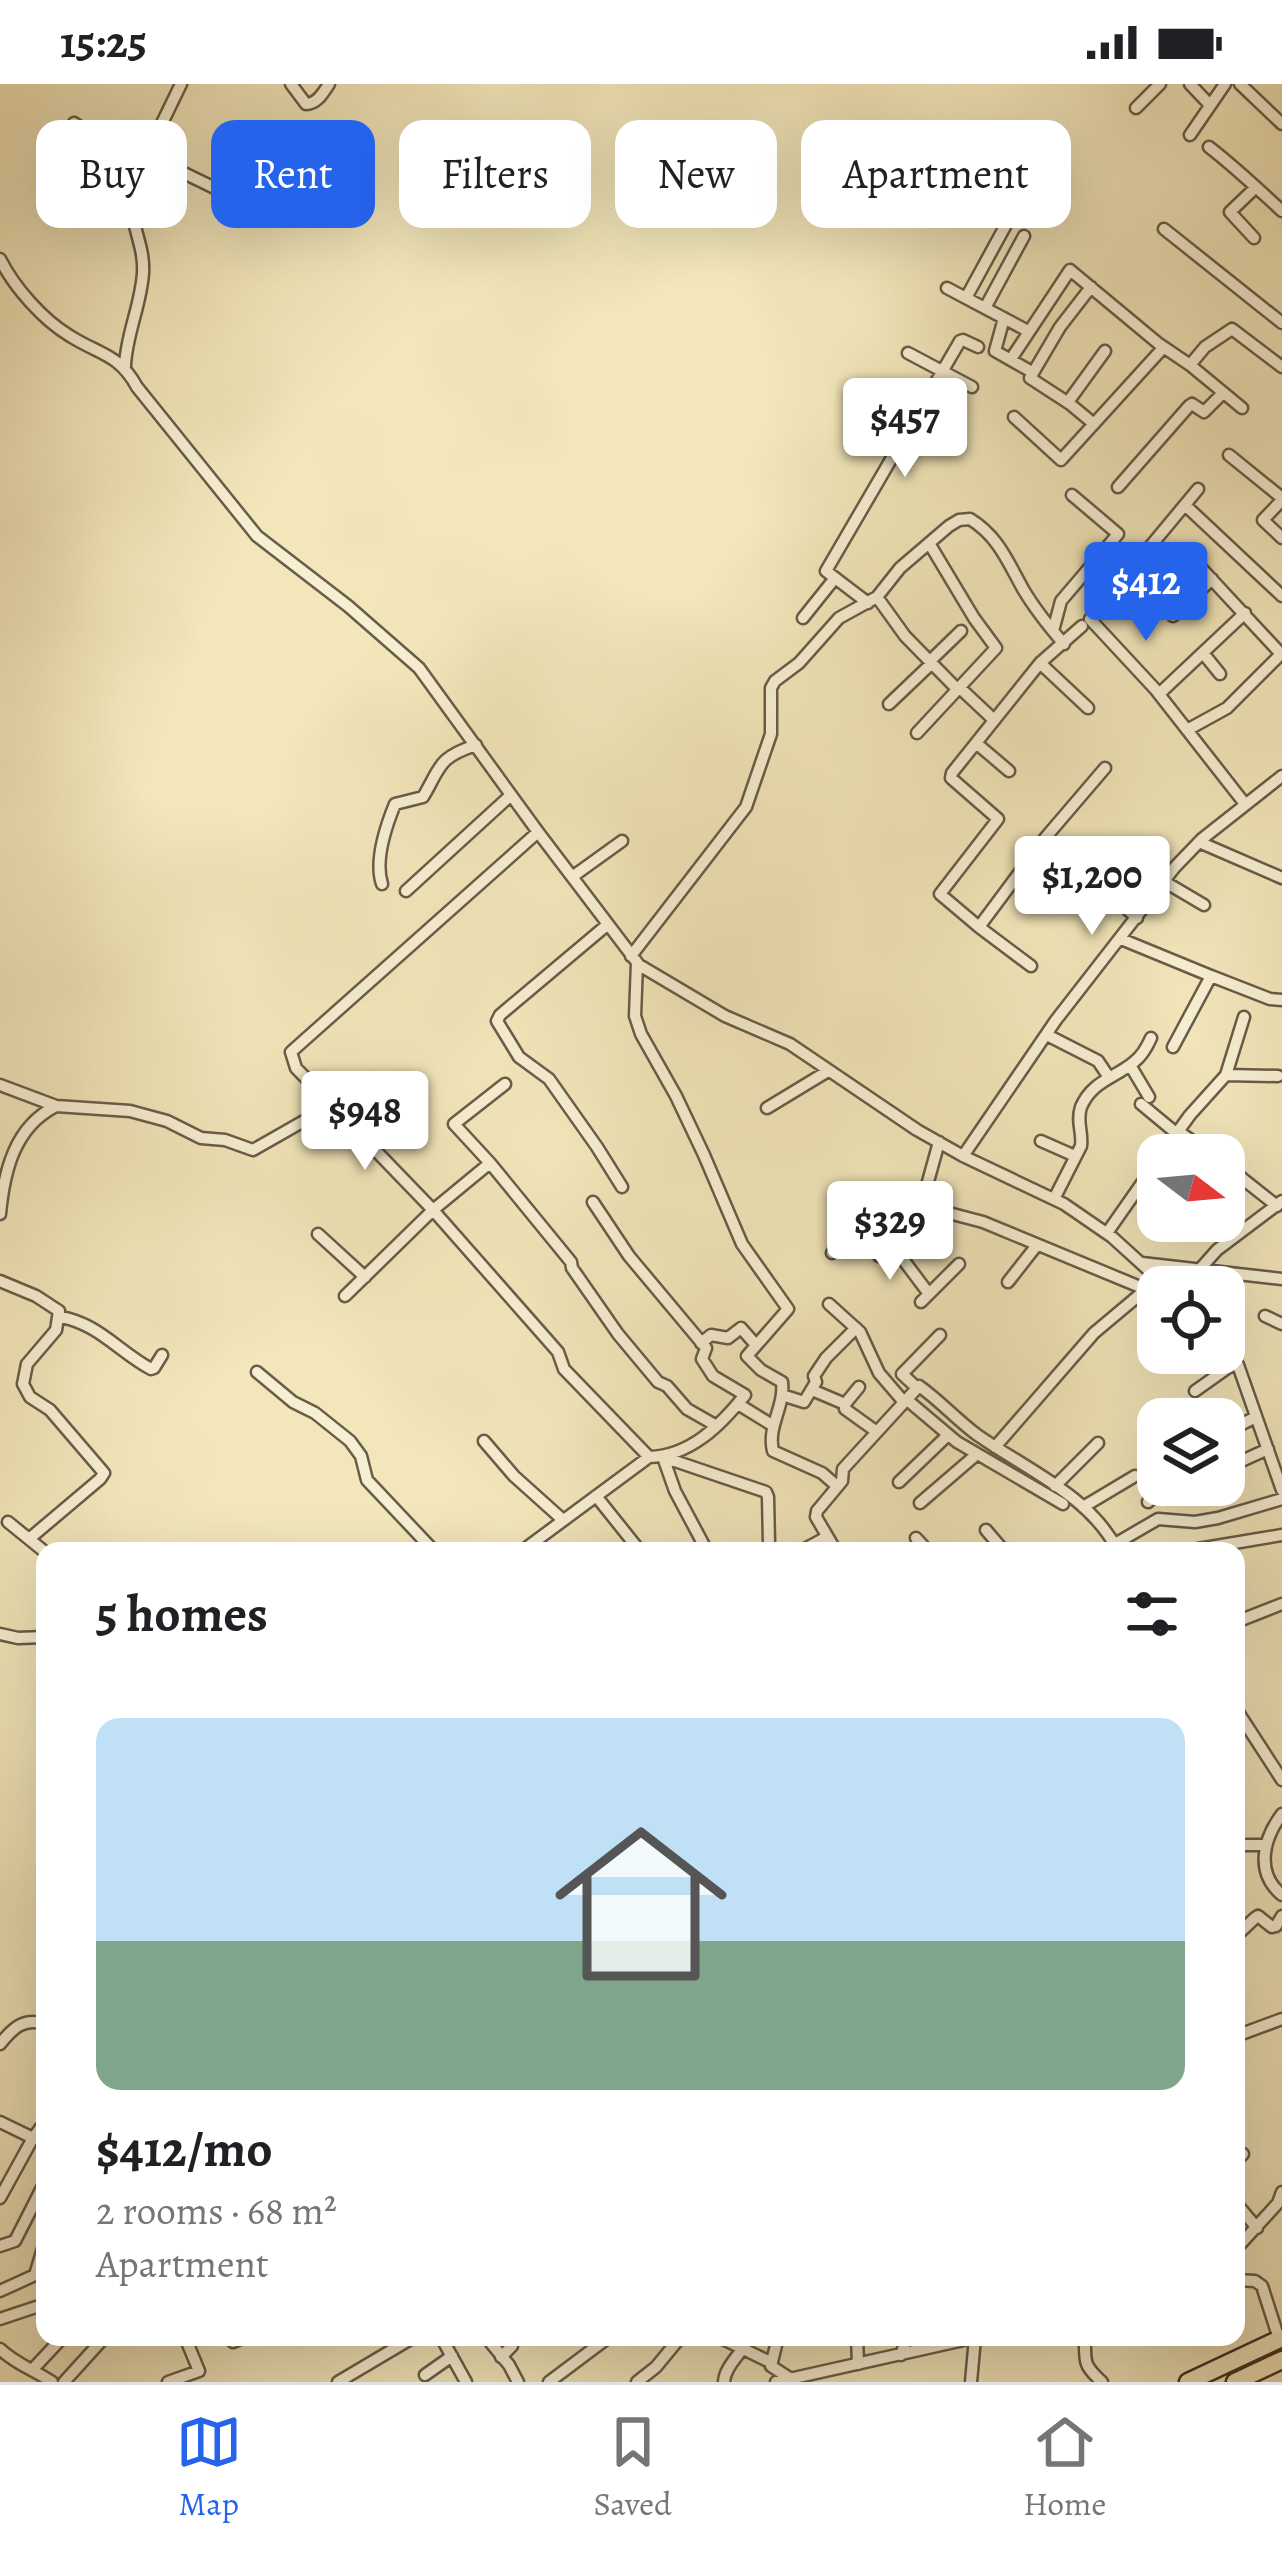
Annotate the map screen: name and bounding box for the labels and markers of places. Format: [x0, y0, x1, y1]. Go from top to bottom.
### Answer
pin: $457 [834, 378, 976, 480]
pin: $412 [1075, 542, 1217, 644]
pin: $1,200 [994, 836, 1190, 938]
pin: $948 [294, 1071, 436, 1173]
pin: $329 [819, 1181, 961, 1283]

